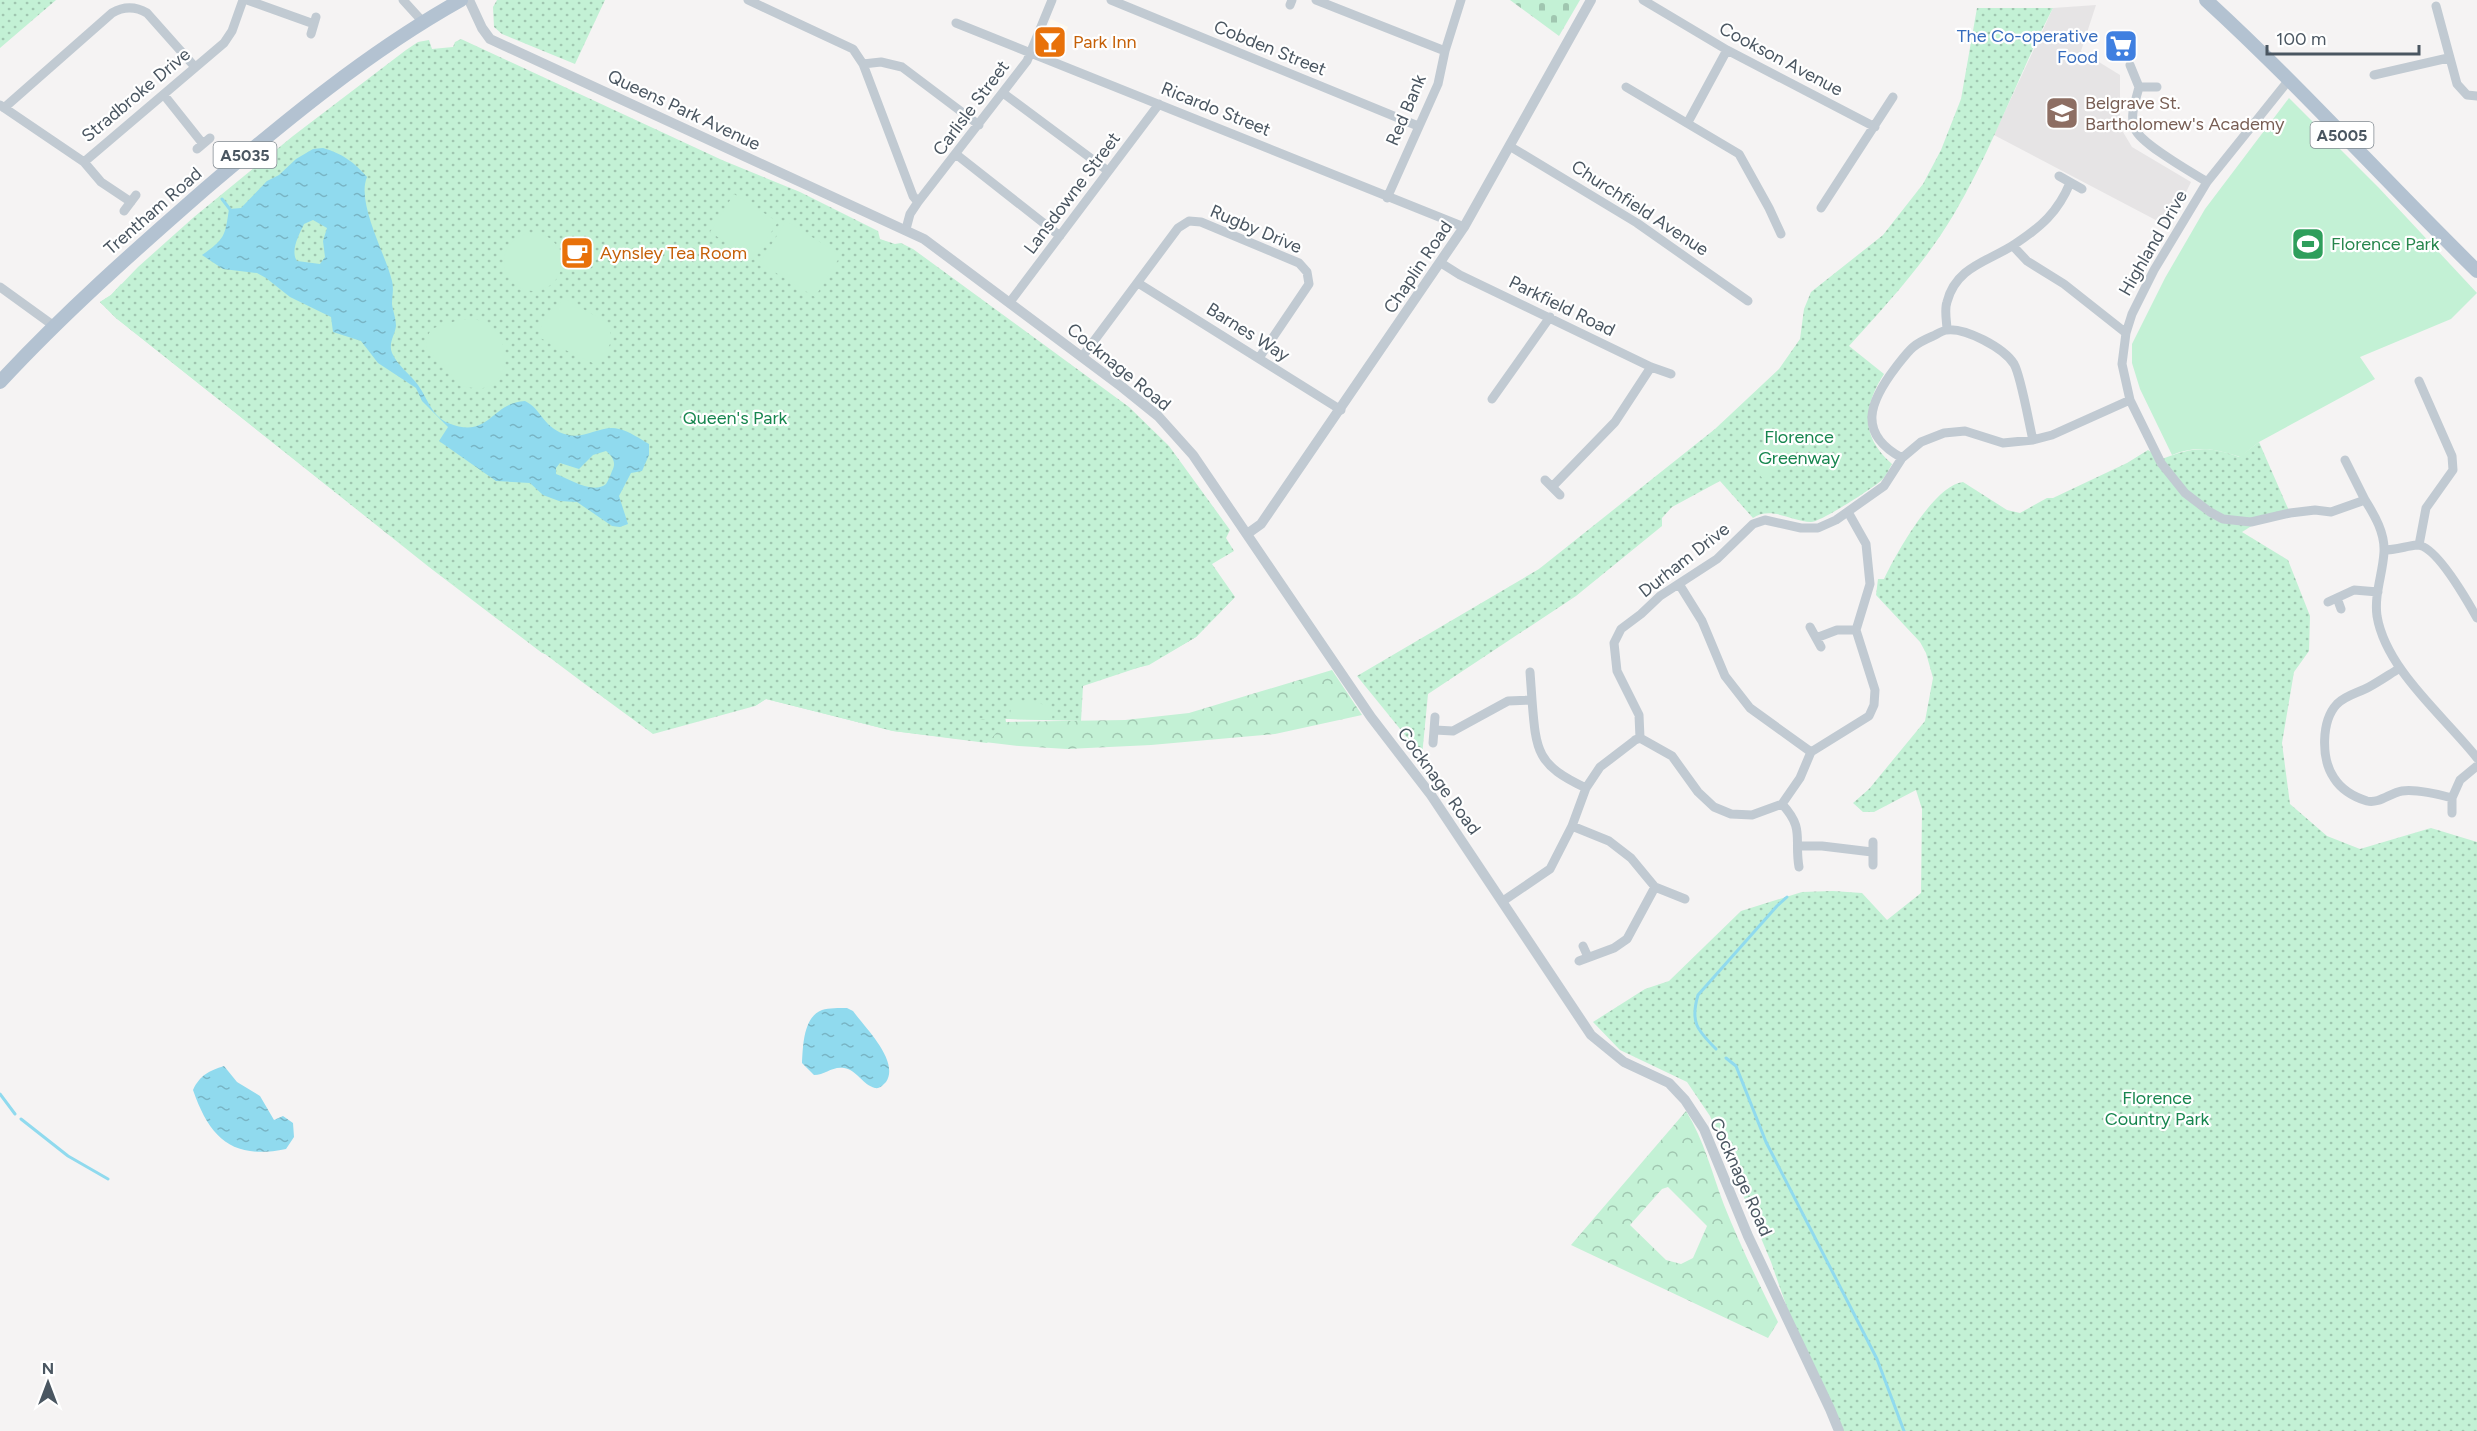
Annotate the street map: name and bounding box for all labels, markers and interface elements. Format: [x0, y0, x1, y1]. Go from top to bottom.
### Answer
street label: Cobden Street [1211, 15, 1330, 81]
street label: Cookson Avenue [1715, 17, 1847, 101]
scale bar [2267, 18, 2418, 56]
bar icon: Park Inn [1032, 24, 1068, 60]
place label: The Co-operative Food [1957, 25, 2098, 68]
supermarket icon: The Co-operative Food [2103, 28, 2139, 64]
text: 100 m [2276, 28, 2326, 50]
place label: Park Inn [1073, 31, 1137, 53]
street label: Stradbroke Drive [77, 43, 195, 147]
street label: Carlisle Street [928, 56, 1014, 160]
street label: Queens Park Avenue [604, 65, 764, 155]
street label: Red Bank [1381, 71, 1431, 149]
street label: Ricardo Street [1158, 77, 1274, 141]
place label: Belgrave St. Bartholomew's Academy [2085, 92, 2285, 135]
school or university icon: Belgrave St. Bartholomew's Academy [2044, 95, 2080, 131]
road number: A5005 [2310, 122, 2374, 148]
street label: Lansdowne Street [1019, 128, 1125, 258]
road number: A5035 [214, 142, 276, 168]
street label: Churchfield Avenue [1567, 155, 1713, 261]
street label: Trentham Road [100, 163, 206, 259]
street label: Highland Drive [2114, 186, 2192, 300]
street label: Rugby Drive [1207, 200, 1305, 258]
street label: Chaplin Road [1379, 217, 1457, 317]
sports icon: Florence Park [2290, 226, 2326, 262]
place label: Florence Park [2331, 233, 2440, 255]
cafe icon: Aynsley Tea Room [559, 235, 595, 271]
place label: Aynsley Tea Room [600, 242, 747, 264]
street label: Parkfield Road [1505, 271, 1619, 341]
street label: Barnes Way [1202, 298, 1294, 367]
street label: Cocknage Road [1063, 318, 1175, 416]
park label: Queen's Park [683, 407, 787, 429]
park label: Florence Greenway [1758, 426, 1840, 469]
street label: Durham Drive [1634, 518, 1734, 602]
street label: Cocknage Road [1393, 723, 1485, 839]
park label: Florence Country Park [2105, 1087, 2210, 1130]
street label: Cocknage Road [1705, 1114, 1777, 1240]
north arrow [18, 1353, 78, 1413]
text: N [42, 1359, 54, 1378]

